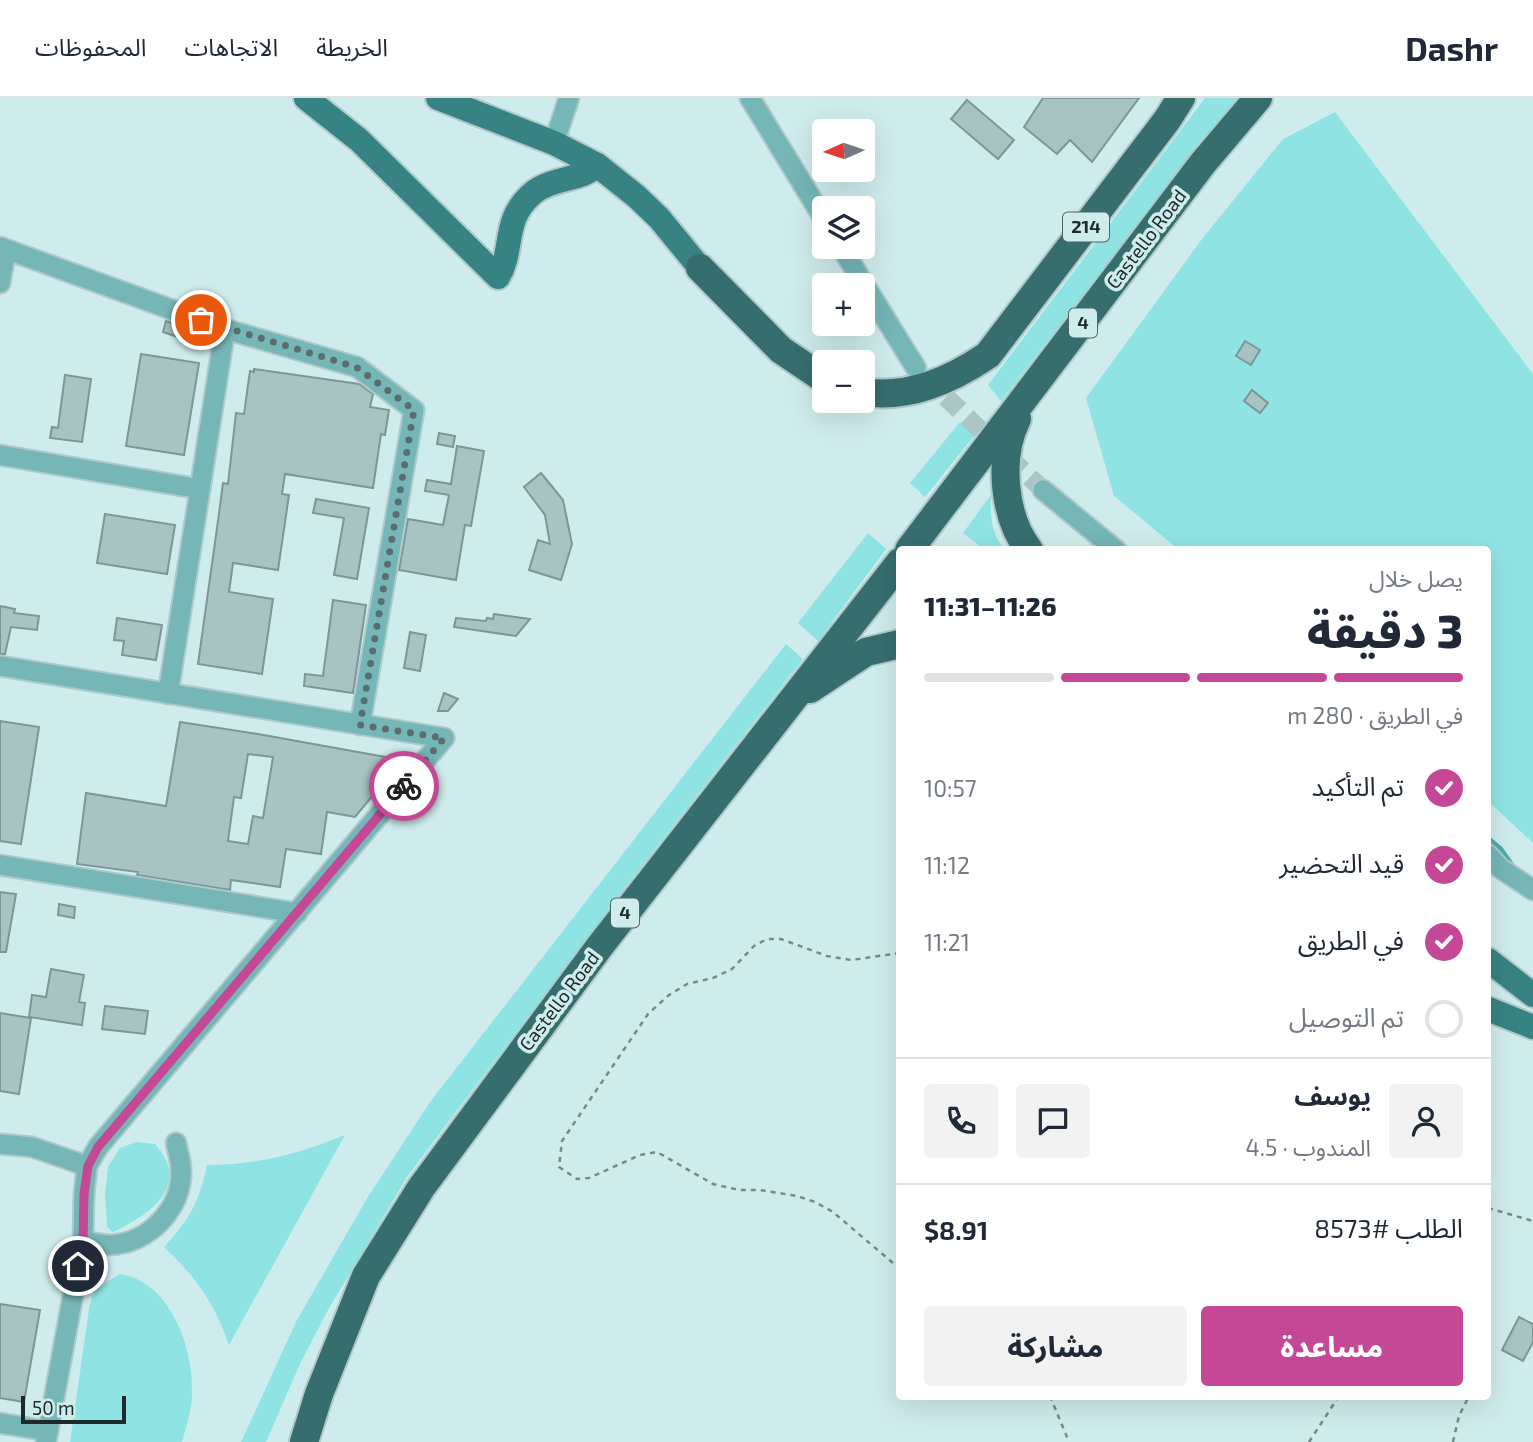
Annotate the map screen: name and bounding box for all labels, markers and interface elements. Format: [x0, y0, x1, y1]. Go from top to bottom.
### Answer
text: Dashr [1405, 28, 1498, 68]
text: المحفوظات [35, 32, 146, 61]
text: الاتجاهات [184, 32, 278, 61]
text: الخريطة [316, 32, 388, 61]
north arrow [812, 119, 875, 182]
map controls [812, 119, 875, 413]
street label: Castello Road [1101, 184, 1190, 293]
button: layers [812, 196, 875, 259]
road number: 214 [1063, 212, 1109, 242]
button: + [812, 273, 875, 336]
pin [171, 290, 231, 350]
icon: bag [182, 301, 220, 339]
road number: 4 [1069, 308, 1097, 338]
button: − [812, 350, 875, 413]
text: يصل خلال [1369, 564, 1463, 592]
text: 11:26–11:31 [924, 590, 1057, 621]
text: 3 دقيقة [1307, 602, 1463, 657]
text: في الطريق · 280 m [1287, 701, 1463, 729]
courier [369, 751, 439, 821]
icon: bike [385, 767, 423, 805]
icon: check [1425, 769, 1463, 807]
text: تم التأكيد [1311, 770, 1404, 801]
text: 10:57 [924, 774, 977, 802]
icon: check [1425, 846, 1463, 884]
text: قيد التحضير [1279, 847, 1404, 878]
text: 11:12 [924, 851, 970, 879]
road number: 4 [611, 898, 639, 928]
icon: check [1425, 923, 1463, 961]
text: في الطريق [1298, 924, 1404, 955]
text: 11:21 [924, 928, 970, 956]
street label: Castello Road [514, 946, 603, 1055]
text: تم التوصيل [1289, 1001, 1404, 1032]
text: يوسف [1294, 1079, 1371, 1110]
button: phone [924, 1084, 998, 1158]
button: chat [1016, 1084, 1090, 1158]
button: person [1389, 1084, 1463, 1158]
text: المندوب · 4.5 [1246, 1133, 1371, 1161]
text: الطلب #8573 [1314, 1212, 1463, 1243]
text: $8.91 [924, 1214, 988, 1245]
pin [48, 1236, 108, 1296]
icon: home [59, 1247, 97, 1285]
button: مشاركة [924, 1306, 1187, 1386]
button: مساعدة [1201, 1306, 1463, 1386]
scale bar [21, 1393, 126, 1425]
text: 50 m [32, 1396, 75, 1419]

